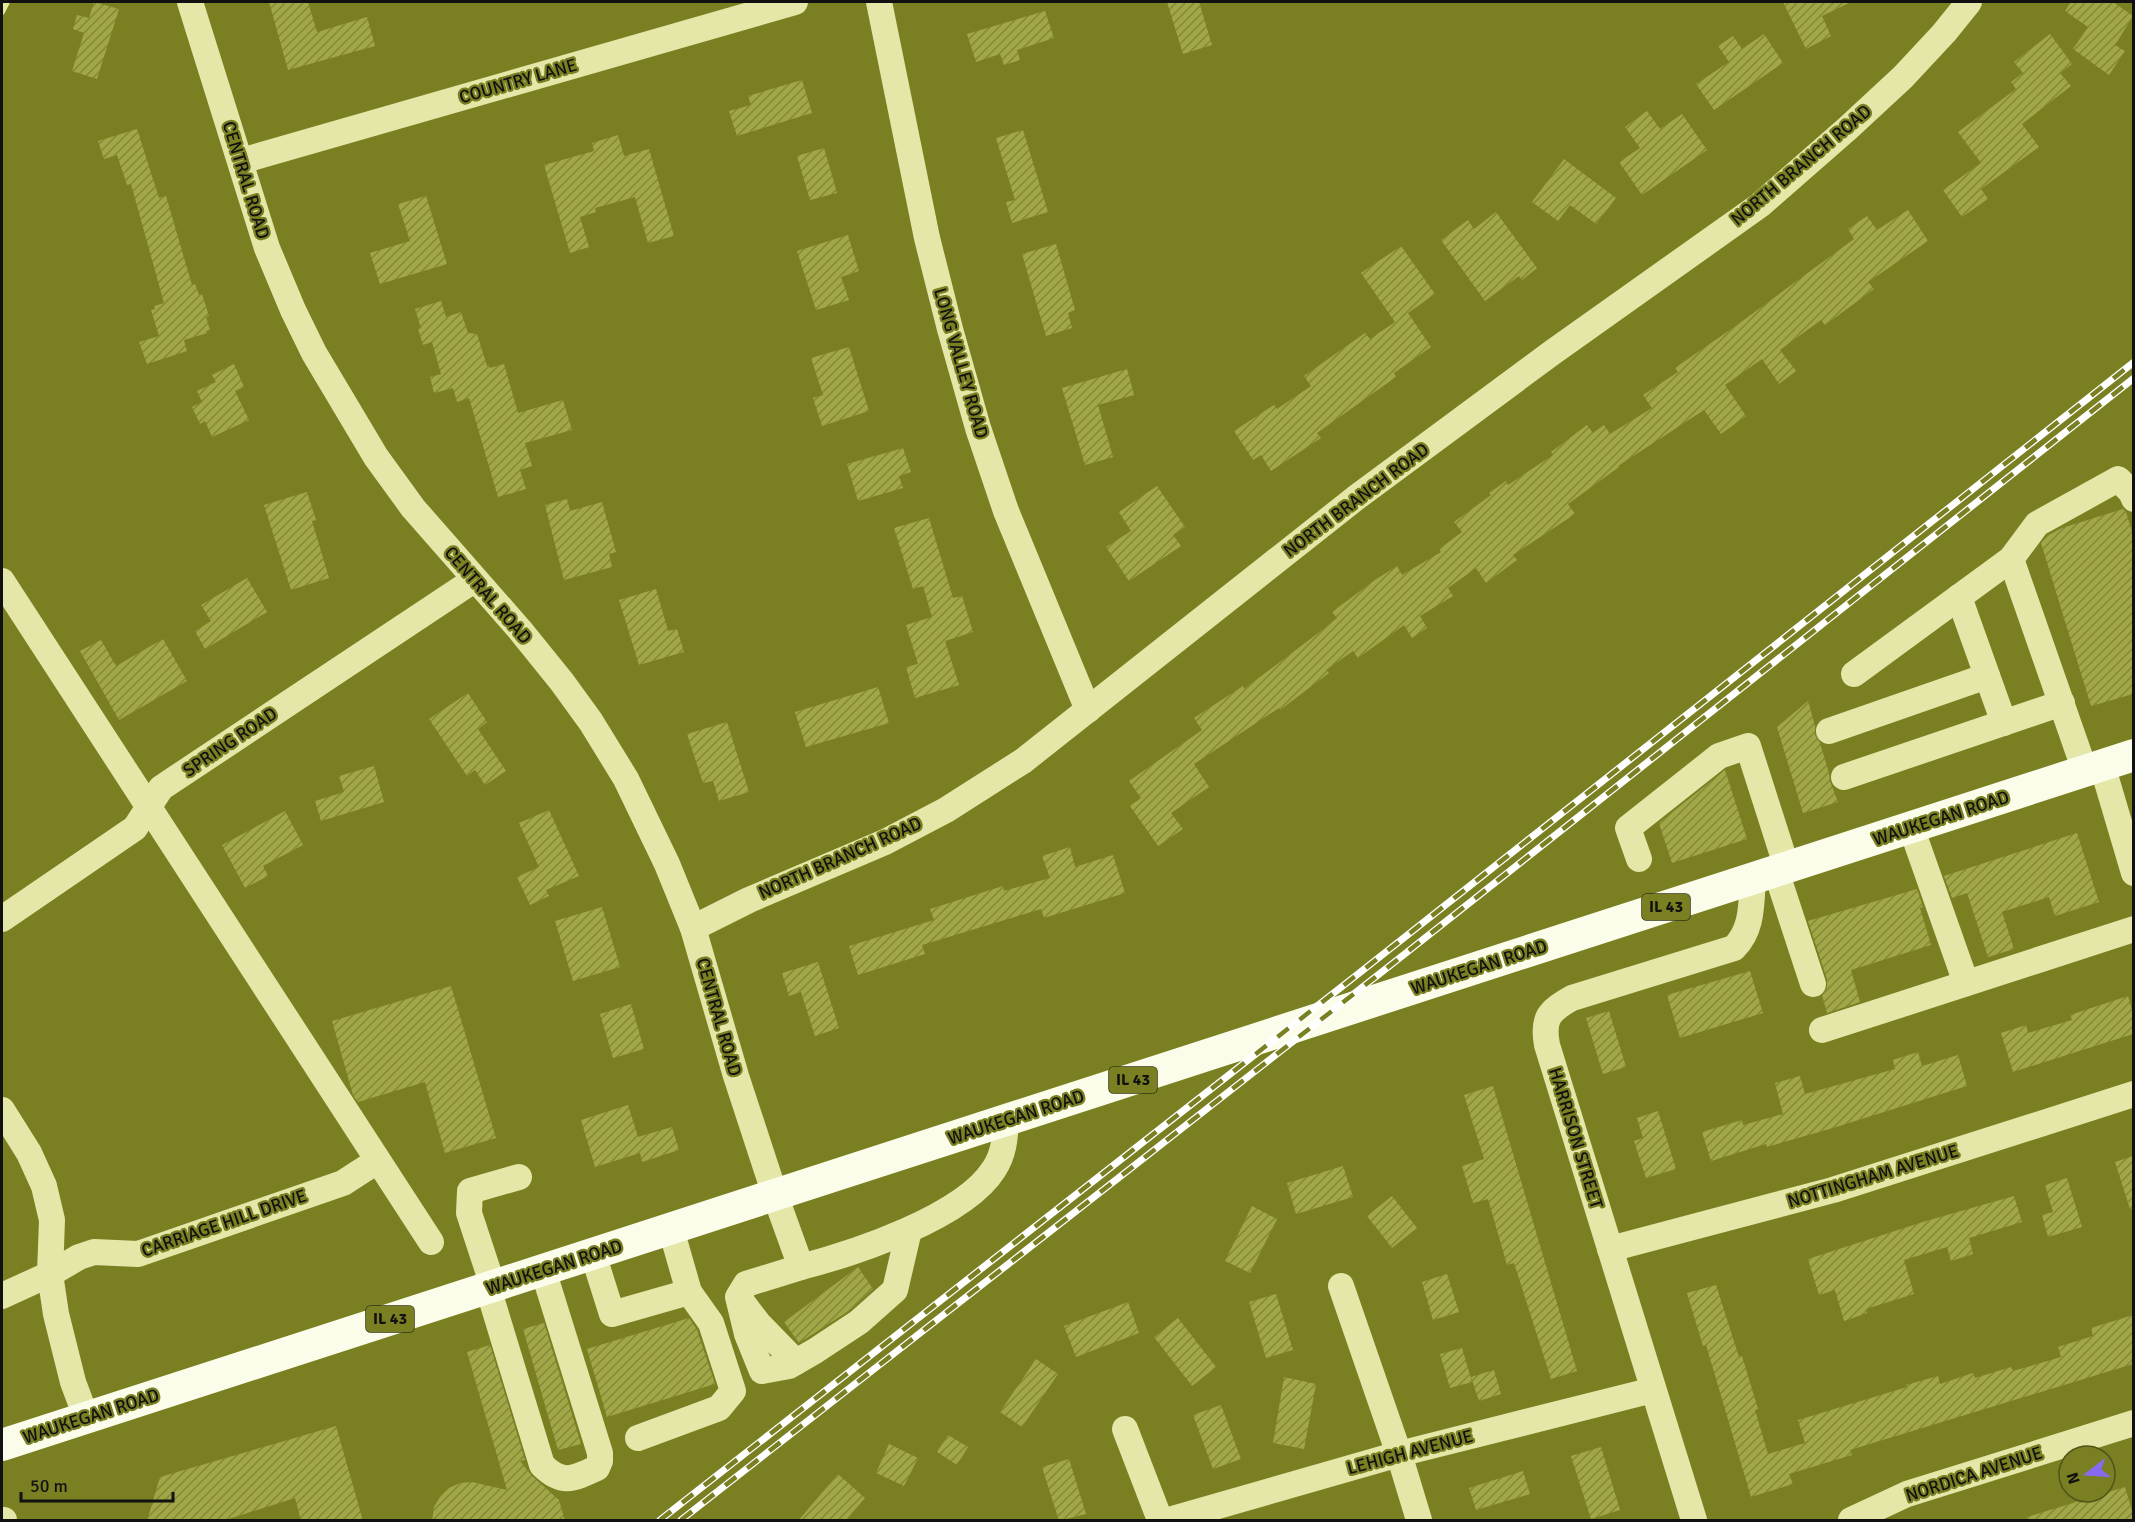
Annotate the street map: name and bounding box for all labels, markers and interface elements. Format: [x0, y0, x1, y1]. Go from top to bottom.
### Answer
street label: COUNTRY LANE [456, 54, 580, 108]
street label: NORTH BRANCH ROAD [1726, 100, 1876, 230]
street label: CENTRAL ROAD [218, 118, 274, 242]
street label: LONG VALLEY ROAD [929, 285, 993, 441]
street label: NORTH BRANCH ROAD [1279, 438, 1433, 562]
street label: CENTRAL ROAD [440, 542, 536, 648]
street label: SPRING ROAD [179, 702, 281, 782]
street label: WAUKEGAN ROAD [1870, 786, 2012, 850]
street label: NORTH BRANCH ROAD [755, 812, 925, 904]
road number: IL 43 [1642, 894, 1690, 920]
street label: WAUKEGAN ROAD [1408, 935, 1550, 999]
street label: CENTRAL ROAD [692, 955, 746, 1079]
street label: HARRISON STREET [1544, 1065, 1608, 1211]
road number: IL 43 [1109, 1067, 1157, 1093]
street label: WAUKEGAN ROAD [945, 1085, 1087, 1149]
street label: NOTTINGHAM AVENUE [1785, 1140, 1961, 1212]
street label: CARRIAGE HILL DRIVE [138, 1184, 310, 1262]
street label: WAUKEGAN ROAD [483, 1235, 625, 1299]
road number: IL 43 [366, 1306, 414, 1332]
street label: WAUKEGAN ROAD [20, 1384, 162, 1448]
street label: LEHIGH AVENUE [1345, 1425, 1475, 1479]
street label: NORDICA AVENUE [1903, 1441, 2045, 1507]
north arrow [2057, 1444, 2117, 1504]
scale bar [21, 1465, 172, 1503]
text: N [2062, 1470, 2085, 1486]
text: 50 m [30, 1475, 68, 1497]

